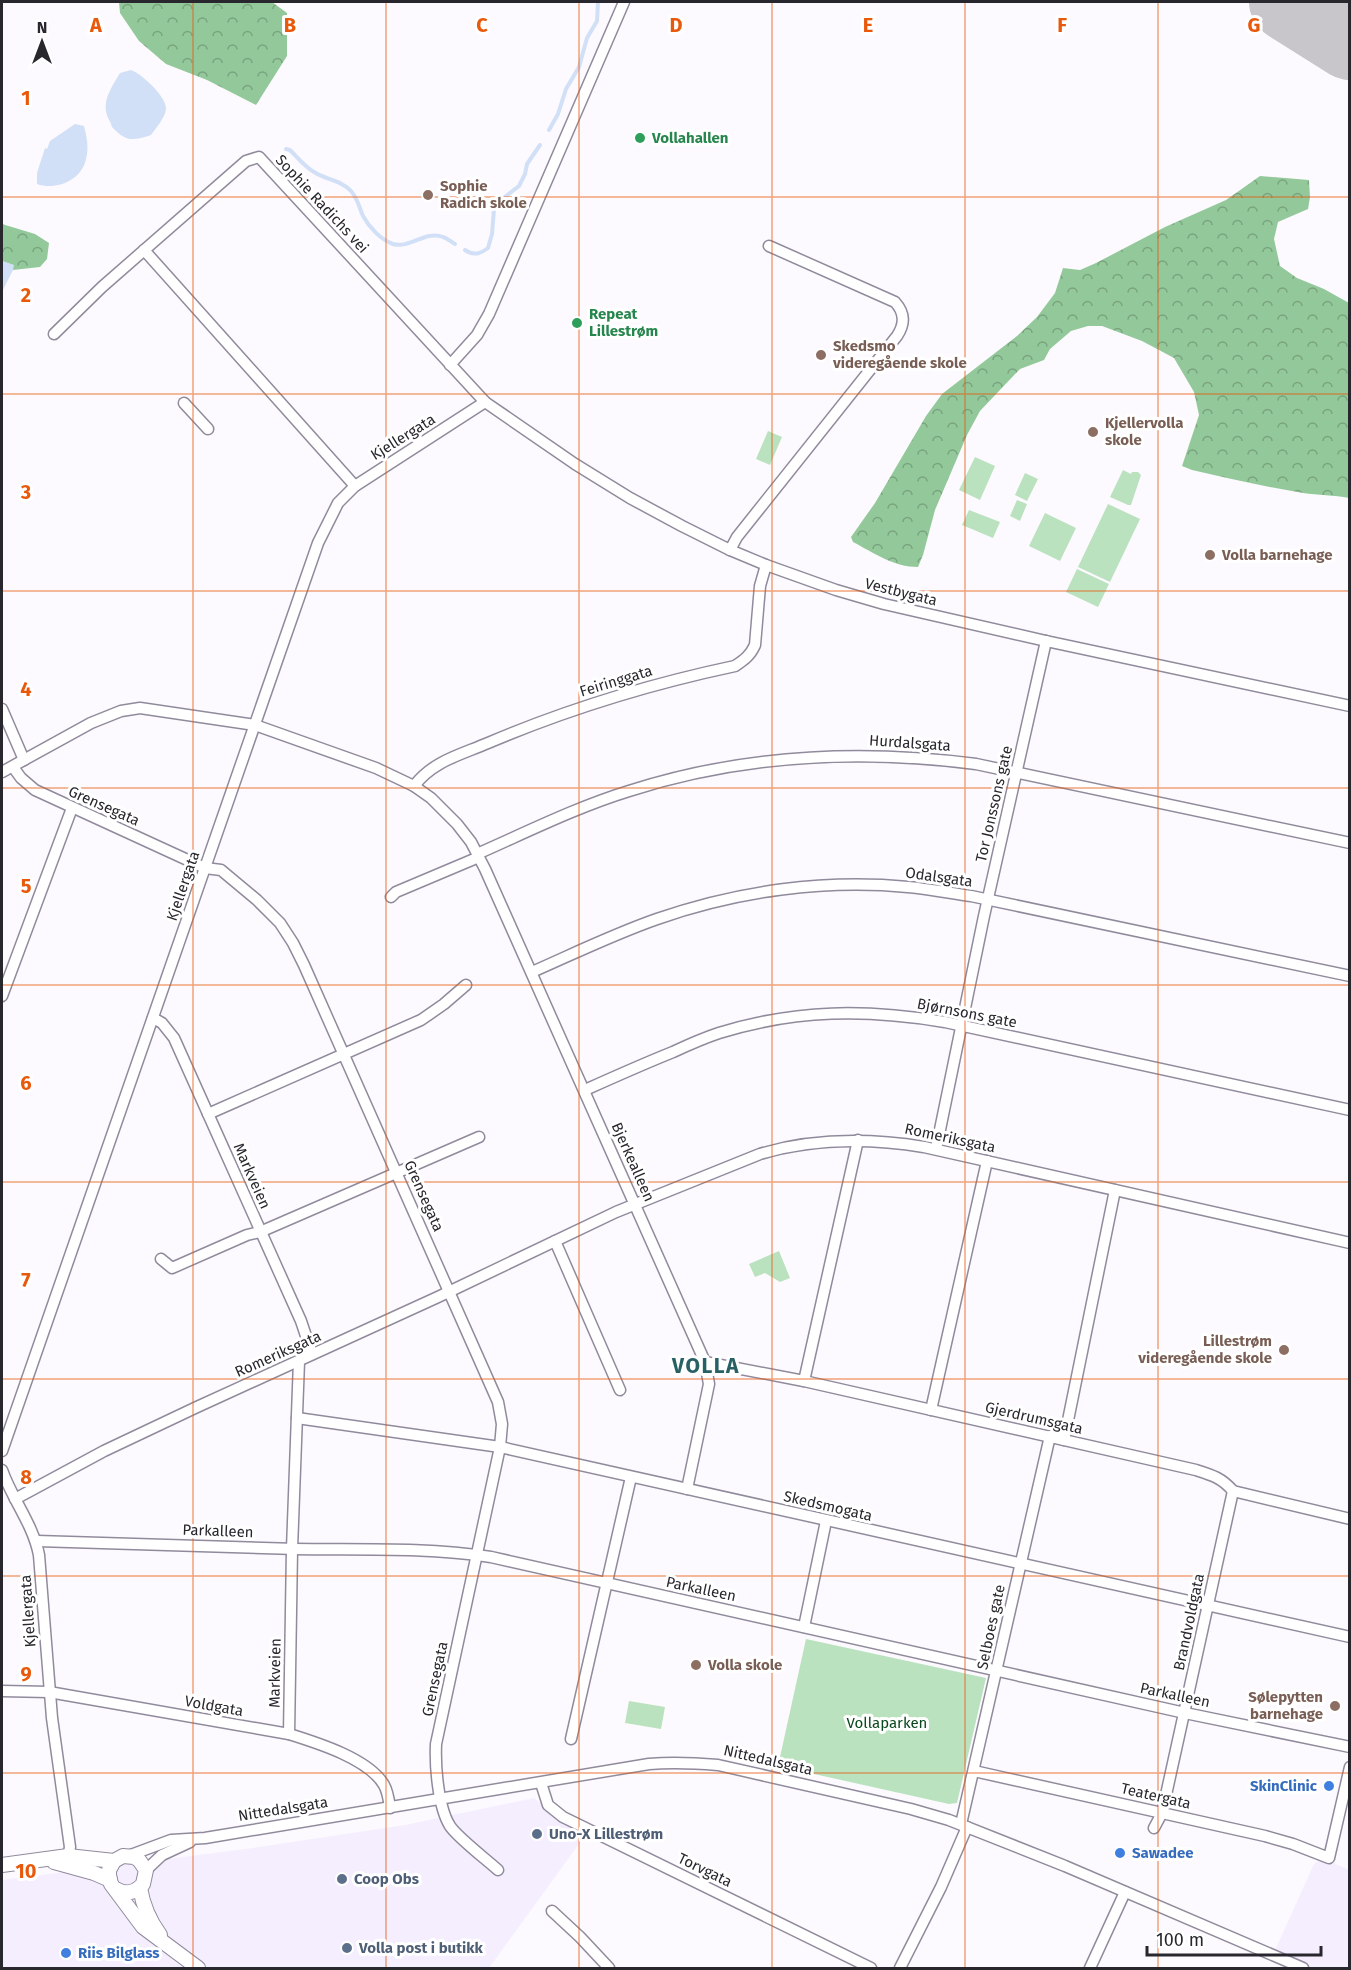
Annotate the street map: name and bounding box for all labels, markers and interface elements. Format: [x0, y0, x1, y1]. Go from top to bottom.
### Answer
north arrow [12, 12, 72, 72]
text: A [89, 13, 103, 37]
text: B [284, 13, 296, 37]
text: C [476, 13, 488, 37]
text: D [669, 13, 683, 37]
text: E [863, 13, 873, 37]
text: F [1057, 13, 1067, 37]
text: G [1248, 13, 1260, 37]
text: N [37, 18, 47, 37]
text: 1 [21, 86, 31, 110]
place label: Vollahallen [651, 129, 729, 147]
marker: Vollahallen [633, 131, 647, 145]
street label: Sophie Radichs vei [272, 151, 372, 257]
place label: Sophie Radich skole [440, 177, 527, 212]
marker: Sophie Radich skole [421, 188, 435, 202]
text: 2 [21, 283, 31, 307]
place label: Repeat Lillestrøm [589, 305, 658, 340]
marker: Repeat Lillestrøm [570, 316, 584, 330]
place label: Skedsmo videregående skole [832, 337, 967, 372]
marker: Skedsmo videregående skole [814, 348, 828, 362]
street label: Kjellergata [367, 410, 439, 464]
place label: Kjellervolla skole [1105, 414, 1183, 449]
marker: Kjellervolla skole [1086, 425, 1100, 439]
text: 3 [20, 480, 31, 504]
place label: Volla barnehage [1221, 546, 1332, 564]
marker: Volla barnehage [1203, 548, 1217, 562]
street label: Vestbygata [863, 574, 939, 610]
street label: Feiringgata [577, 661, 655, 701]
text: 4 [20, 677, 32, 701]
street label: Hurdalsgata [869, 731, 951, 755]
street label: Tor Jonssons gate [972, 744, 1016, 864]
street label: Grensegata [66, 782, 142, 830]
street label: Kjellergata [163, 849, 203, 923]
street label: Odalsgata [904, 863, 974, 891]
text: 5 [21, 874, 32, 898]
street label: Bjørnsons gate [916, 995, 1018, 1031]
text: 6 [20, 1071, 32, 1095]
street label: Bjerkealleen [608, 1120, 658, 1204]
street label: Romeriksgata [903, 1120, 997, 1156]
street label: Markveien [230, 1140, 274, 1212]
street label: Grensegata [400, 1158, 448, 1234]
text: 7 [21, 1268, 31, 1292]
street label: Romeriksgata [232, 1327, 324, 1381]
place label: Lillestrøm videregående skole [1137, 1332, 1272, 1367]
marker: Lillestrøm videregående skole [1277, 1343, 1291, 1357]
district label: VOLLA [671, 1353, 740, 1379]
street label: Gjerdrumsgata [983, 1398, 1085, 1438]
text: 8 [20, 1465, 32, 1489]
street label: Skedsmogata [782, 1487, 874, 1525]
street label: Parkalleen [182, 1521, 254, 1541]
street label: Brandvoldgata [1170, 1572, 1208, 1672]
street label: Parkalleen [664, 1573, 738, 1605]
street label: Kjellergata [16, 1574, 40, 1648]
street label: Selboes gate [973, 1583, 1009, 1671]
street label: Markveien [265, 1638, 285, 1708]
street label: Grensegata [418, 1640, 452, 1718]
place label: Volla skole [707, 1656, 782, 1674]
marker: Volla skole [689, 1658, 703, 1672]
text: 9 [20, 1662, 32, 1686]
street label: Parkalleen [1138, 1679, 1212, 1711]
place label: Sølepytten barnehage [1248, 1688, 1323, 1723]
street label: Voldgata [183, 1692, 245, 1720]
marker: Sølepytten barnehage [1328, 1699, 1342, 1713]
park label: Vollaparken [847, 1714, 927, 1732]
street label: Nittedalsgata [722, 1741, 814, 1779]
place label: SkinClinic [1250, 1777, 1318, 1795]
street label: Teatergata [1119, 1779, 1193, 1813]
marker: SkinClinic [1322, 1779, 1336, 1793]
street label: Nittedalsgata [237, 1793, 329, 1825]
place label: Uno-X Lillestrøm [549, 1825, 663, 1843]
marker: Uno-X Lillestrøm [530, 1827, 544, 1841]
place label: Sawadee [1132, 1844, 1194, 1862]
marker: Sawadee [1113, 1846, 1127, 1860]
street label: Torvgata [675, 1849, 735, 1891]
text: 10 [16, 1859, 36, 1883]
place label: Coop Obs [354, 1870, 419, 1888]
marker: Coop Obs [335, 1872, 349, 1886]
scale bar [1147, 1919, 1321, 1957]
text: 100 m [1156, 1929, 1204, 1951]
place label: Volla post i butikk [358, 1939, 483, 1957]
marker: Volla post i butikk [340, 1941, 354, 1955]
place label: Riis Bilglass [78, 1944, 160, 1962]
marker: Riis Bilglass [59, 1946, 73, 1960]

